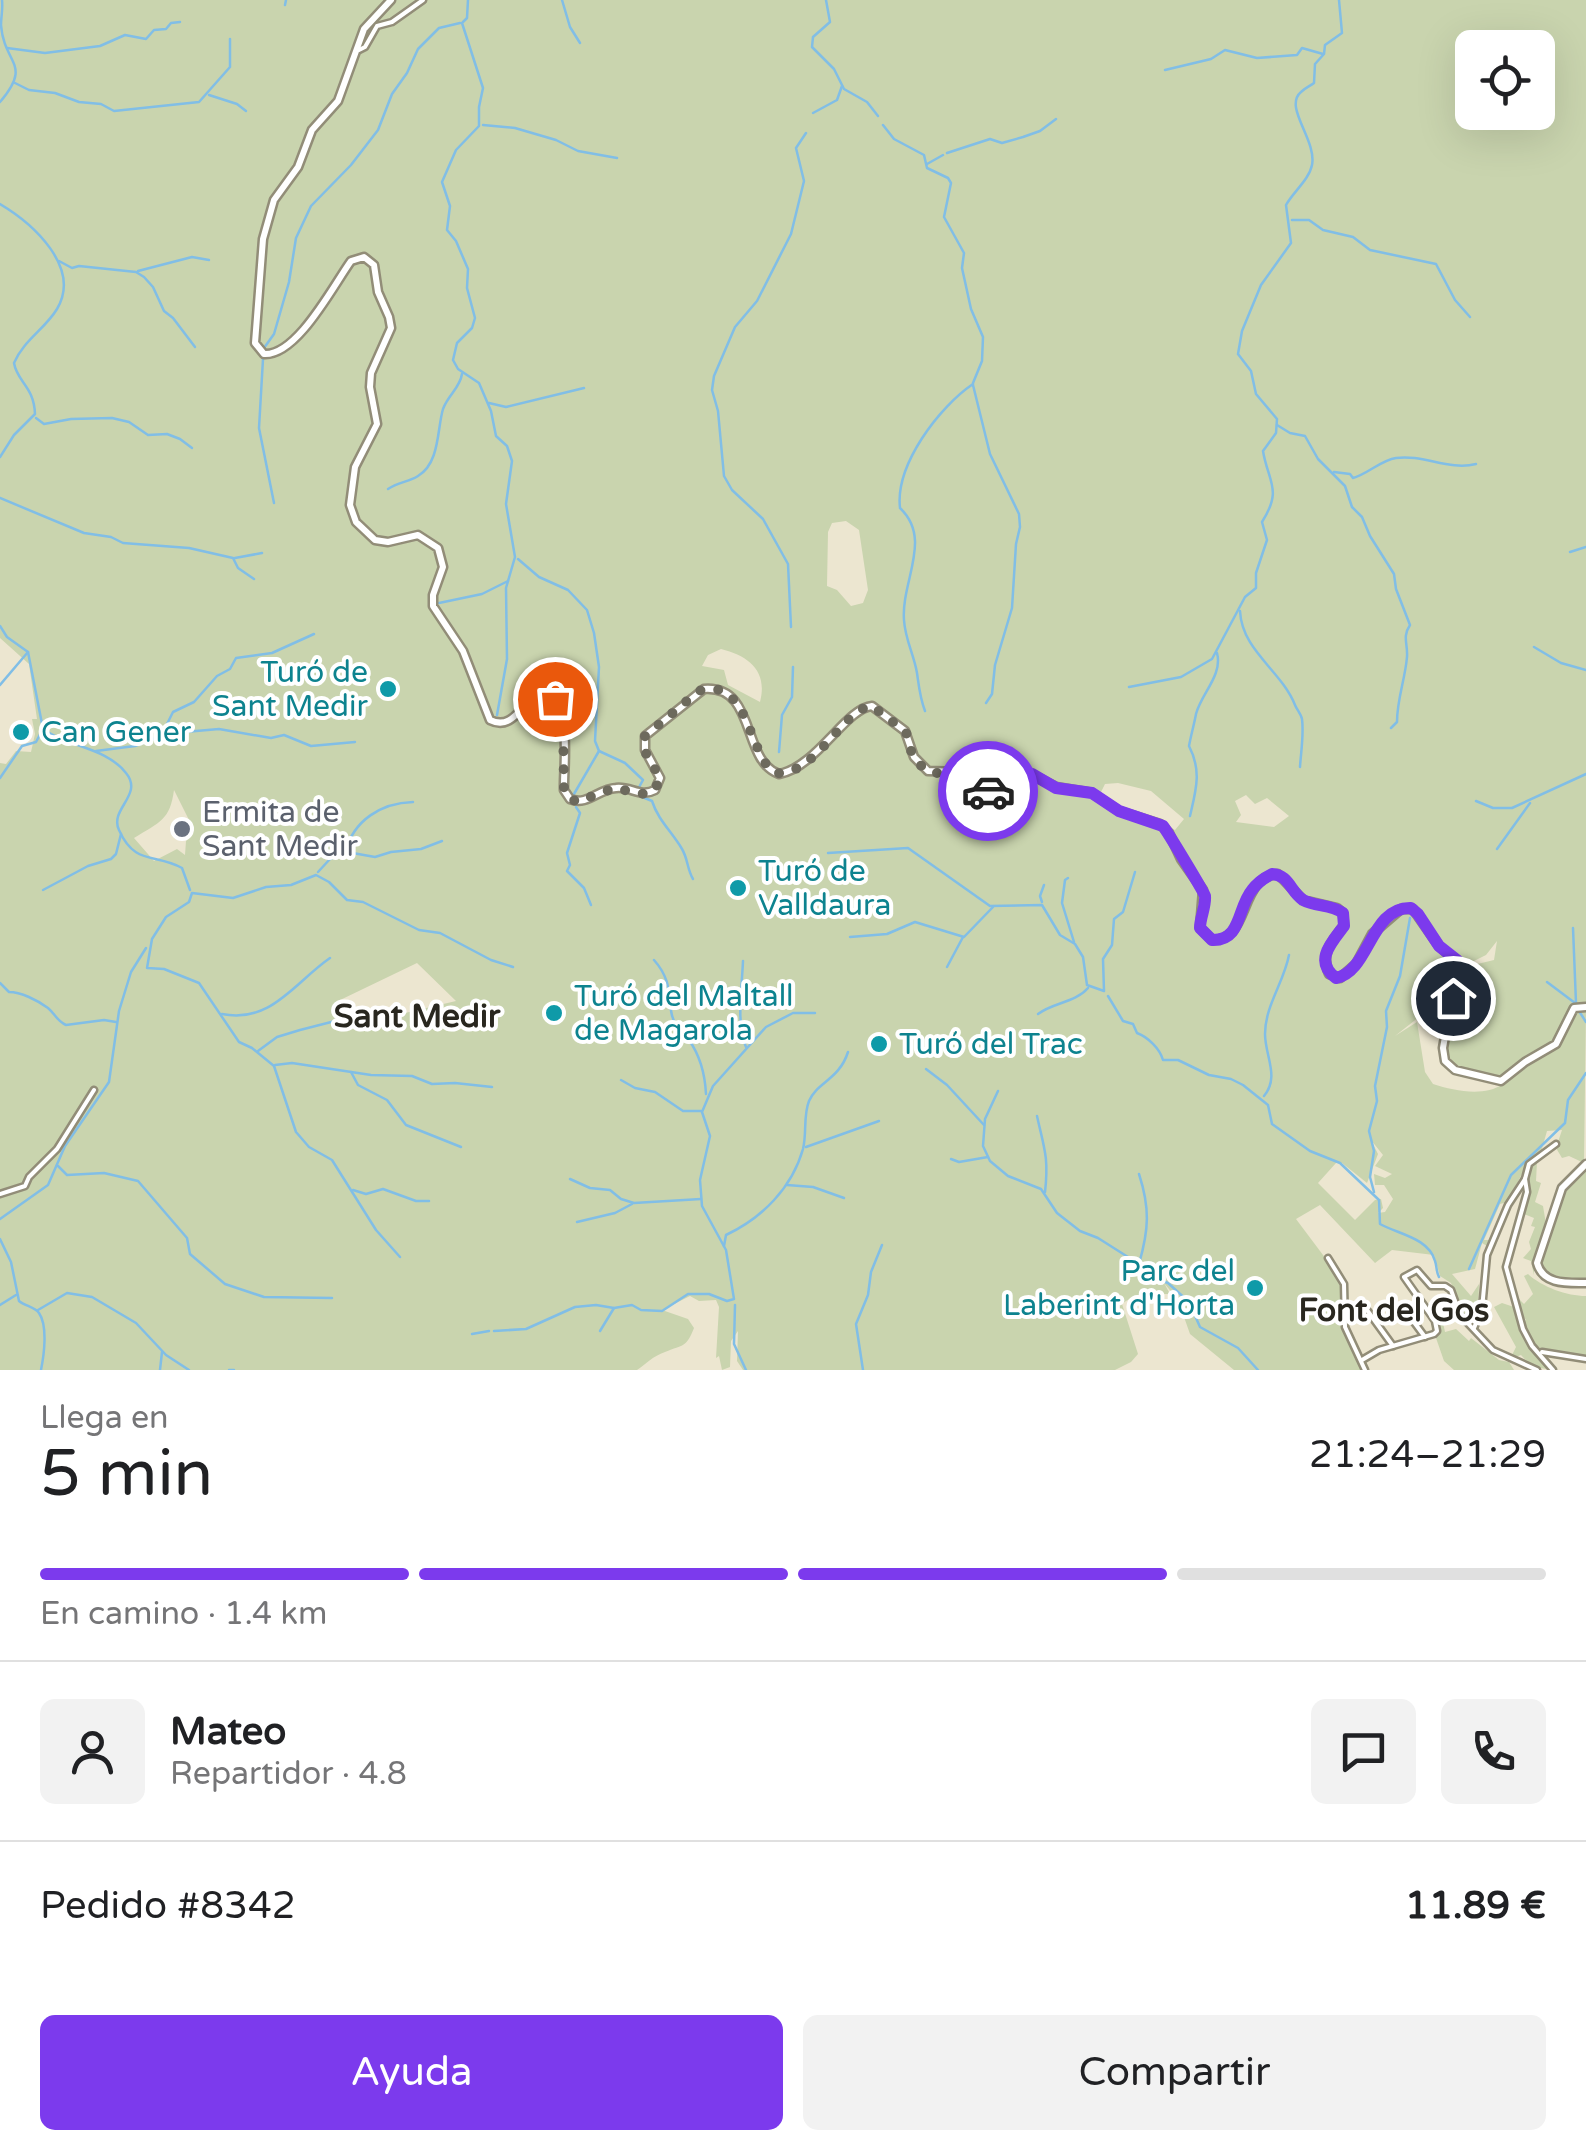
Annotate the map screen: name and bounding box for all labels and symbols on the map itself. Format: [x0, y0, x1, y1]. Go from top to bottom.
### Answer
place label: Turó de Sant Medir [212, 654, 368, 725]
pin [513, 657, 598, 742]
marker: Turó de Sant Medir [377, 678, 399, 700]
place label: Can Gener [41, 714, 192, 751]
marker: Can Gener [10, 721, 32, 743]
courier [938, 741, 1038, 841]
place label: Ermita de Sant Medir [202, 794, 358, 865]
marker: Ermita de Sant Medir [171, 818, 193, 840]
place label: Turó de Valldaura [758, 853, 891, 924]
marker: Turó de Valldaura [727, 877, 749, 899]
pin [1411, 956, 1496, 1041]
place label: Turó del Maltall de Magarola [574, 978, 794, 1049]
district label: Sant Medir [334, 998, 501, 1036]
marker: Turó del Maltall de Magarola [543, 1002, 565, 1024]
place label: Turó del Trac [899, 1026, 1083, 1063]
marker: Turó del Trac [868, 1033, 890, 1055]
place label: Parc del Laberint d'Horta [1003, 1253, 1235, 1324]
marker: Parc del Laberint d'Horta [1244, 1277, 1266, 1299]
district label: Font del Gos [1299, 1292, 1489, 1330]

